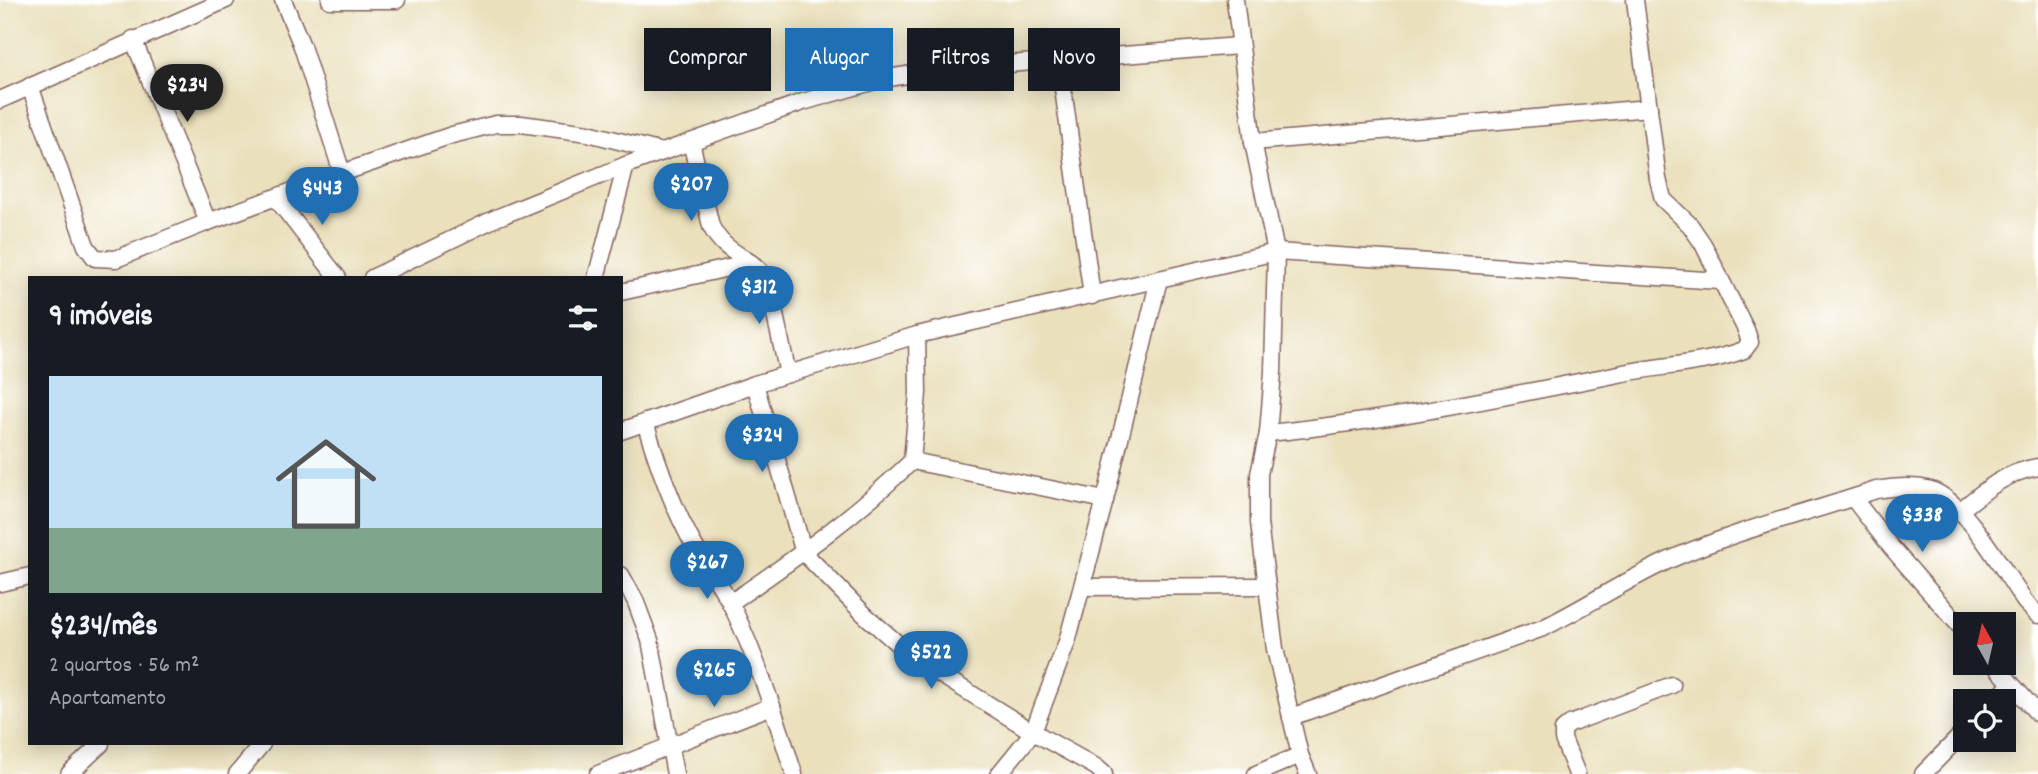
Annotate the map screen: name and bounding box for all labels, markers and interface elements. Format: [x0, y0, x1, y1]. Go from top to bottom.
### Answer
chip: Comprar [644, 28, 771, 91]
chip: Alugar [785, 28, 893, 91]
chip: Filtros [907, 28, 1014, 91]
chip: Novo [1028, 28, 1120, 91]
pin: $234 [146, 64, 228, 124]
text: $234 [166, 70, 208, 103]
pin: $207 [650, 164, 732, 223]
pin: $443 [281, 168, 363, 227]
text: $207 [669, 169, 713, 202]
text: $443 [302, 173, 342, 206]
pin: $312 [718, 266, 800, 326]
text: $312 [741, 272, 777, 305]
text: 9 imóveis [49, 297, 153, 340]
icon: filters [564, 299, 602, 337]
pin: $324 [721, 414, 803, 474]
text: $324 [741, 420, 783, 453]
icon: home [263, 421, 389, 547]
pin: $338 [1881, 494, 1963, 554]
text: $338 [1901, 500, 1943, 533]
pin: $267 [666, 542, 748, 601]
text: $267 [686, 547, 728, 580]
text: $234/mês [49, 607, 158, 650]
north arrow [1953, 612, 2016, 676]
map controls [1953, 612, 2016, 752]
pin: $522 [890, 632, 972, 691]
text: $522 [910, 637, 952, 670]
text: 2 quartos · 56 m² [49, 650, 199, 683]
pin: $265 [673, 650, 755, 709]
text: $265 [692, 655, 736, 688]
text: Apartamento [49, 683, 166, 716]
button: locate [1953, 689, 2016, 752]

